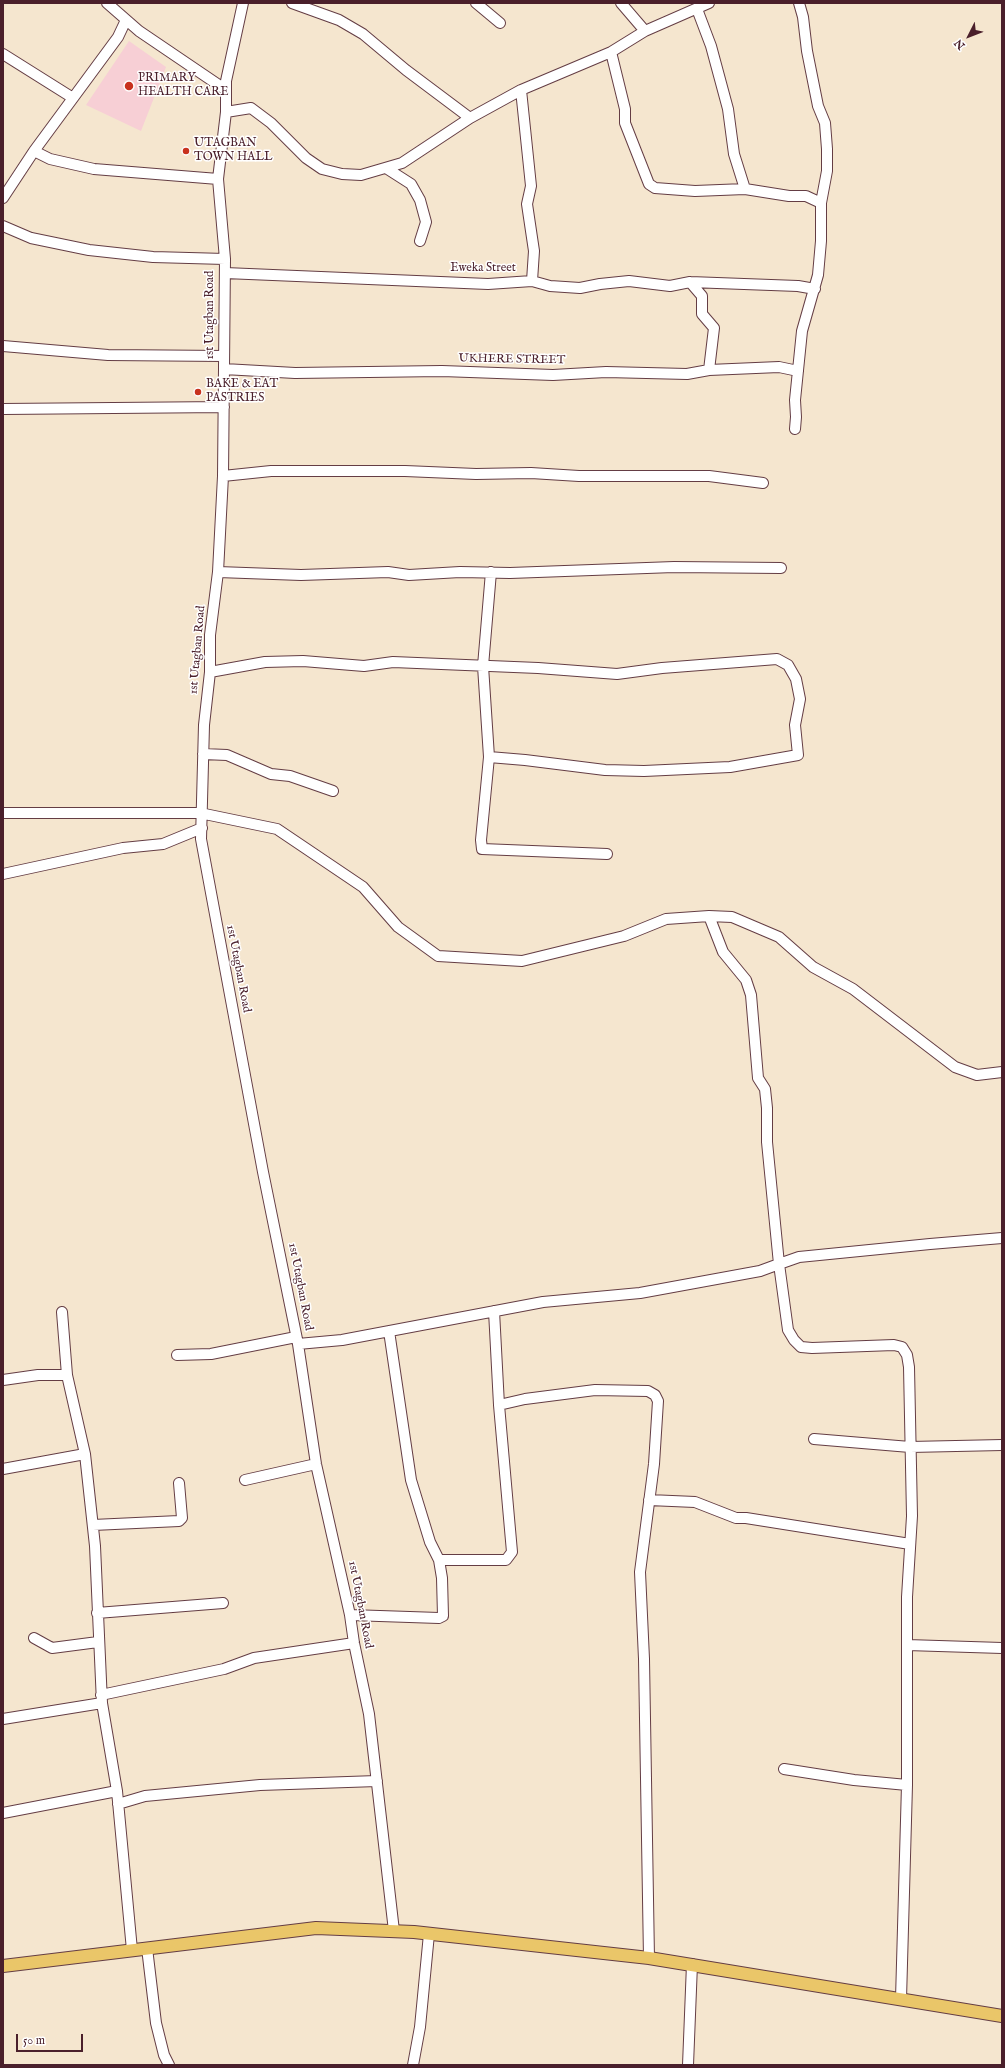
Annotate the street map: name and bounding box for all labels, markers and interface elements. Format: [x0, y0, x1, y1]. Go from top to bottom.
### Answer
north arrow [949, 16, 989, 56]
text: N [952, 36, 968, 52]
place label: PRIMARY HEALTH CARE [138, 72, 228, 100]
marker: PRIMARY HEALTH CARE [123, 80, 135, 92]
place label: UTAGBAN TOWN HALL [194, 137, 272, 165]
marker: UTAGBAN TOWN HALL [181, 146, 191, 156]
street label: Eweka Street [450, 262, 516, 276]
street label: 1st Utagban Road [204, 271, 218, 359]
street label: UKHERE STREET [458, 352, 566, 368]
place label: BAKE & EAT PASTRIES [206, 378, 278, 406]
marker: BAKE & EAT PASTRIES [193, 387, 203, 397]
street label: 1st Utagban Road [187, 605, 209, 695]
street label: 1st Utagban Road [222, 924, 254, 1014]
street label: 1st Utagban Road [284, 1242, 316, 1332]
street label: 1st Utagban Road [344, 1560, 376, 1650]
scale bar [18, 2026, 85, 2052]
text: 50 m [23, 2033, 45, 2048]

